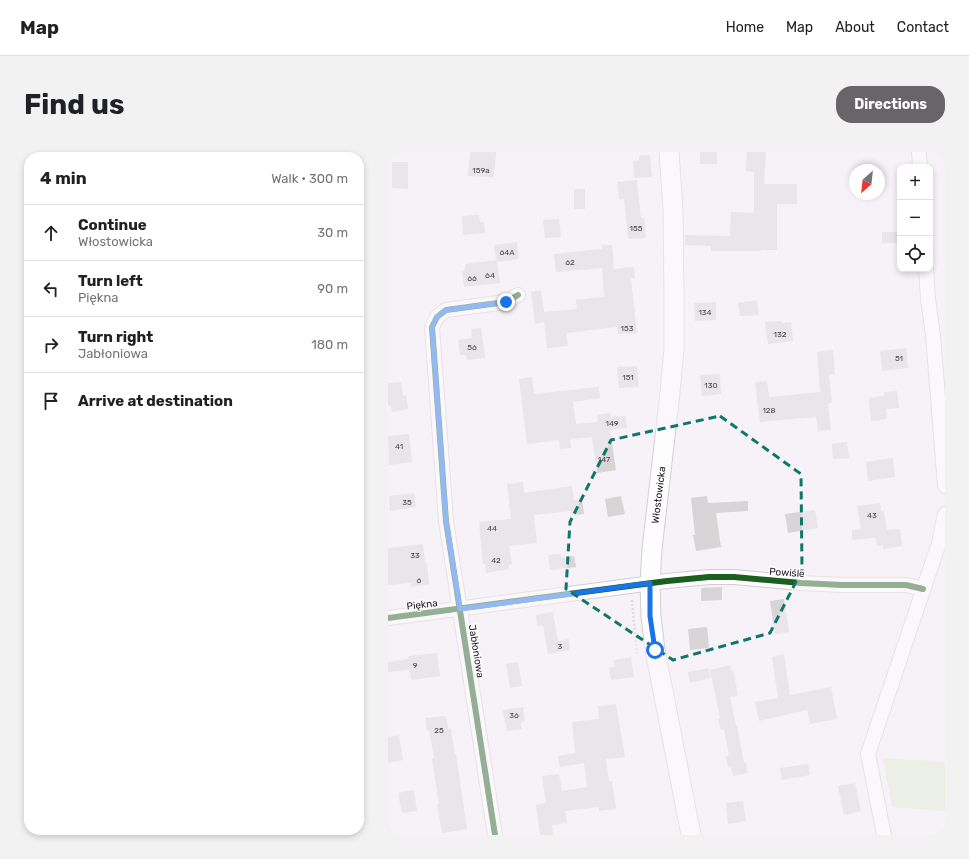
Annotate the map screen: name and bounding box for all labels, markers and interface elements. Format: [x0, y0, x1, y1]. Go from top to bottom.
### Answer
text: Map [20, 16, 59, 39]
text: Home [726, 19, 764, 36]
text: Map [786, 19, 813, 36]
text: About [835, 19, 875, 36]
text: Contact [897, 19, 949, 36]
button: Directions [836, 86, 945, 123]
text: Find us [24, 88, 124, 121]
north arrow [849, 164, 885, 200]
map controls [897, 164, 933, 272]
button: + [897, 164, 933, 200]
house number: 159a [472, 166, 490, 175]
text: 4 min [40, 168, 87, 188]
text: Walk · 300 m [271, 171, 348, 186]
button: − [897, 200, 933, 236]
text: Continue [78, 216, 147, 234]
icon: ahead [40, 222, 62, 244]
house number: 155 [630, 224, 643, 233]
text: 30 m [317, 225, 348, 240]
text: Włostowicka [78, 234, 153, 249]
button: locate [897, 236, 933, 272]
house number: 64A [499, 248, 515, 257]
house number: 62 [565, 258, 575, 267]
house number: 64 [485, 271, 495, 280]
text: Turn left [78, 272, 143, 290]
house number: 66 [467, 274, 477, 283]
icon: left [40, 278, 62, 300]
text: 90 m [317, 281, 348, 296]
text: Piękna [78, 290, 119, 305]
route end [497, 293, 515, 311]
house number: 134 [698, 308, 712, 317]
house number: 153 [621, 324, 634, 333]
text: Turn right [78, 328, 153, 346]
house number: 132 [774, 330, 787, 339]
icon: right [40, 334, 62, 356]
text: 180 m [311, 337, 348, 352]
house number: 56 [467, 343, 477, 352]
text: Jabłoniowa [78, 346, 148, 361]
house number: 51 [895, 354, 903, 363]
house number: 151 [622, 373, 634, 382]
house number: 130 [704, 381, 718, 390]
icon: arrive [40, 390, 62, 412]
text: Arrive at destination [78, 392, 233, 410]
house number: 128 [762, 406, 776, 415]
house number: 149 [605, 419, 619, 428]
house number: 41 [395, 442, 403, 451]
house number: 147 [598, 455, 610, 464]
street label: Włostowicka [650, 466, 668, 524]
house number: 35 [402, 498, 412, 507]
house number: 43 [867, 511, 877, 520]
house number: 44 [487, 524, 497, 533]
house number: 33 [410, 551, 420, 560]
house number: 42 [491, 556, 501, 565]
street label: Powiśle [769, 566, 805, 580]
house number: 6 [417, 576, 422, 585]
street label: Piękna [406, 597, 438, 613]
street label: Jabłoniowa [466, 624, 486, 679]
route start [646, 641, 664, 659]
house number: 3 [558, 642, 563, 651]
house number: 9 [413, 661, 418, 670]
house number: 36 [509, 711, 519, 720]
house number: 25 [434, 726, 444, 735]

